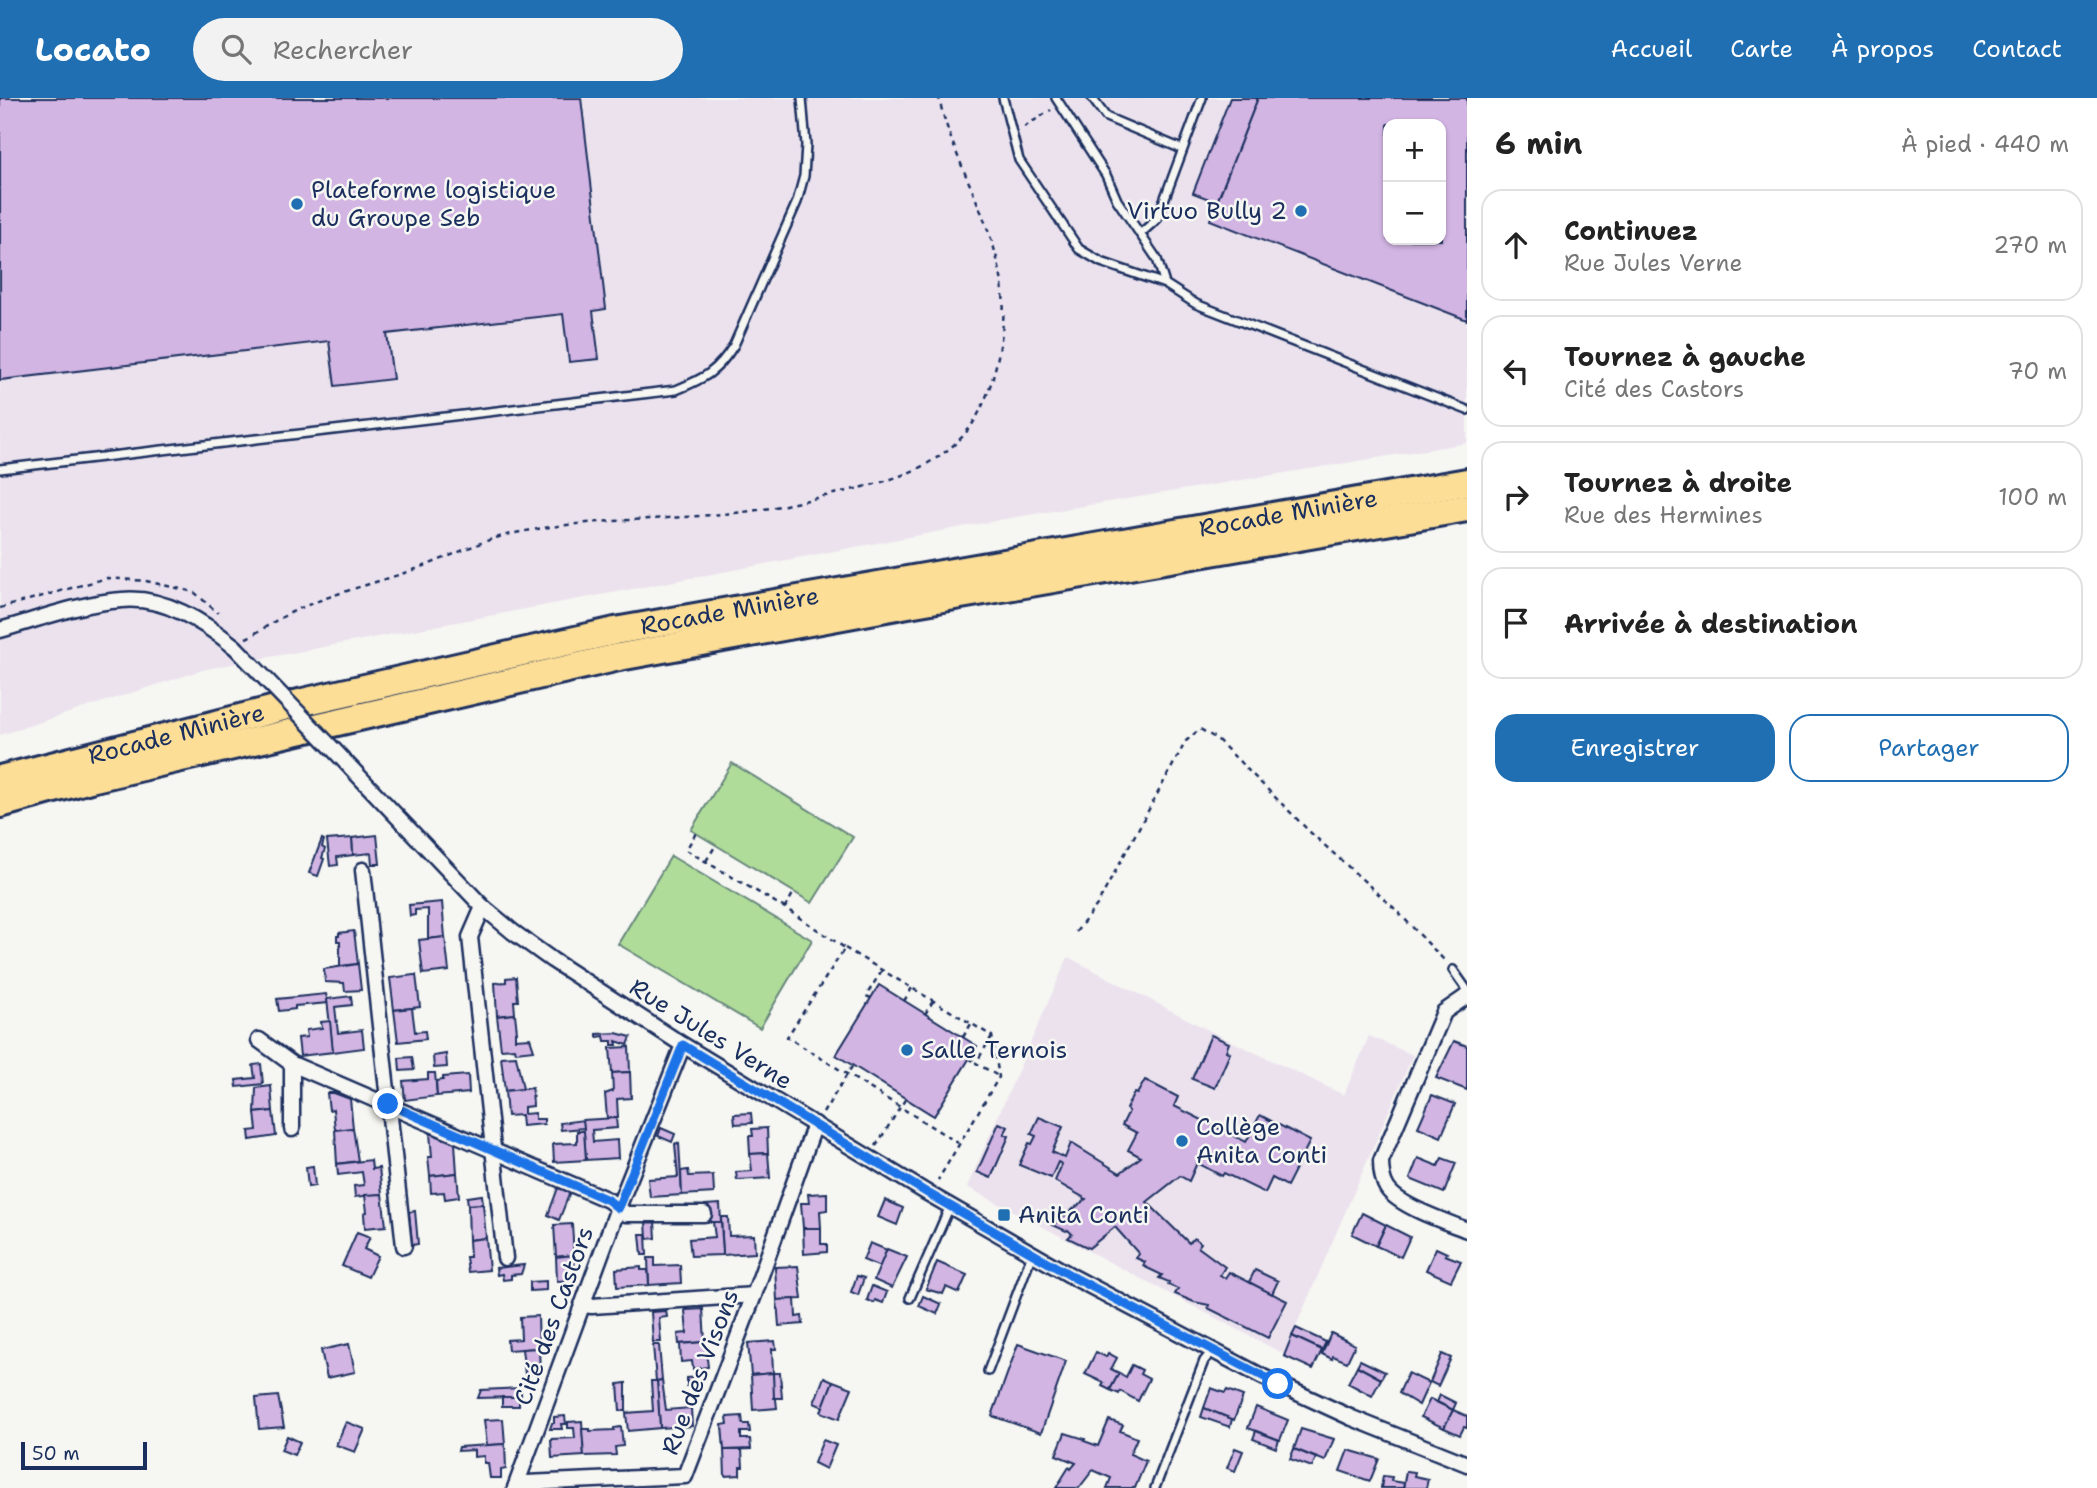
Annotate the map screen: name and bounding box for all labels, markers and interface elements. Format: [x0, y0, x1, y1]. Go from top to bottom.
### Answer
search box [193, 18, 683, 81]
text: Locato [35, 27, 151, 72]
icon: search [217, 30, 255, 68]
text: Rechercher [273, 32, 413, 67]
text: Accueil [1611, 33, 1692, 65]
text: Carte [1730, 33, 1793, 65]
text: À propos [1831, 33, 1934, 65]
text: Contact [1972, 33, 2062, 65]
map controls [1383, 119, 1446, 245]
button: + [1383, 119, 1446, 182]
text: 6 min [1495, 123, 1582, 164]
text: À pied · 440 m [1901, 129, 2069, 159]
place label: Plateforme logistique du Groupe Seb [311, 174, 556, 234]
button: − [1383, 182, 1446, 245]
place label: Virtuo Bully 2 [1127, 195, 1287, 227]
marker: Plateforme logistique du Groupe Seb [289, 196, 305, 212]
marker: Virtuo Bully 2 [1293, 203, 1309, 219]
text: Continuez [1564, 213, 1698, 248]
icon: ahead [1497, 226, 1535, 264]
text: 270 m [1993, 230, 2067, 260]
text: Rue Jules Verne [1564, 248, 1742, 278]
text: Tournez à gauche [1564, 339, 1806, 374]
icon: left [1497, 352, 1535, 390]
text: 70 m [2008, 356, 2067, 386]
text: Cité des Castors [1564, 374, 1744, 404]
text: Tournez à droite [1564, 465, 1792, 500]
icon: right [1497, 478, 1535, 516]
street label: Rocade Minière [1196, 482, 1380, 545]
text: 100 m [1998, 482, 2067, 512]
text: Rue des Hermines [1564, 500, 1763, 530]
street label: Rocade Minière [638, 580, 821, 642]
icon: arrive [1497, 604, 1535, 642]
text: Arrivée à destination [1564, 606, 1858, 641]
street label: Rocade Minière [85, 696, 268, 772]
button: Enregistrer [1495, 714, 1775, 782]
button: Partager [1789, 714, 2069, 782]
street label: Rue Jules Verne [624, 971, 798, 1097]
place label: Salle Ternois [921, 1034, 1067, 1066]
marker: Salle Ternois [899, 1042, 915, 1058]
route end [372, 1088, 403, 1119]
place label: Collège Anita Conti [1196, 1111, 1327, 1171]
marker: Collège Anita Conti [1174, 1133, 1190, 1149]
place label: Anita Conti [1018, 1199, 1149, 1231]
marker: Anita Conti [996, 1207, 1012, 1223]
street label: Cité des Castors [507, 1222, 601, 1410]
street label: Rue des Visons [654, 1285, 746, 1459]
route start [1262, 1368, 1293, 1399]
scale bar [21, 1439, 147, 1471]
text: 50 m [32, 1441, 80, 1466]

